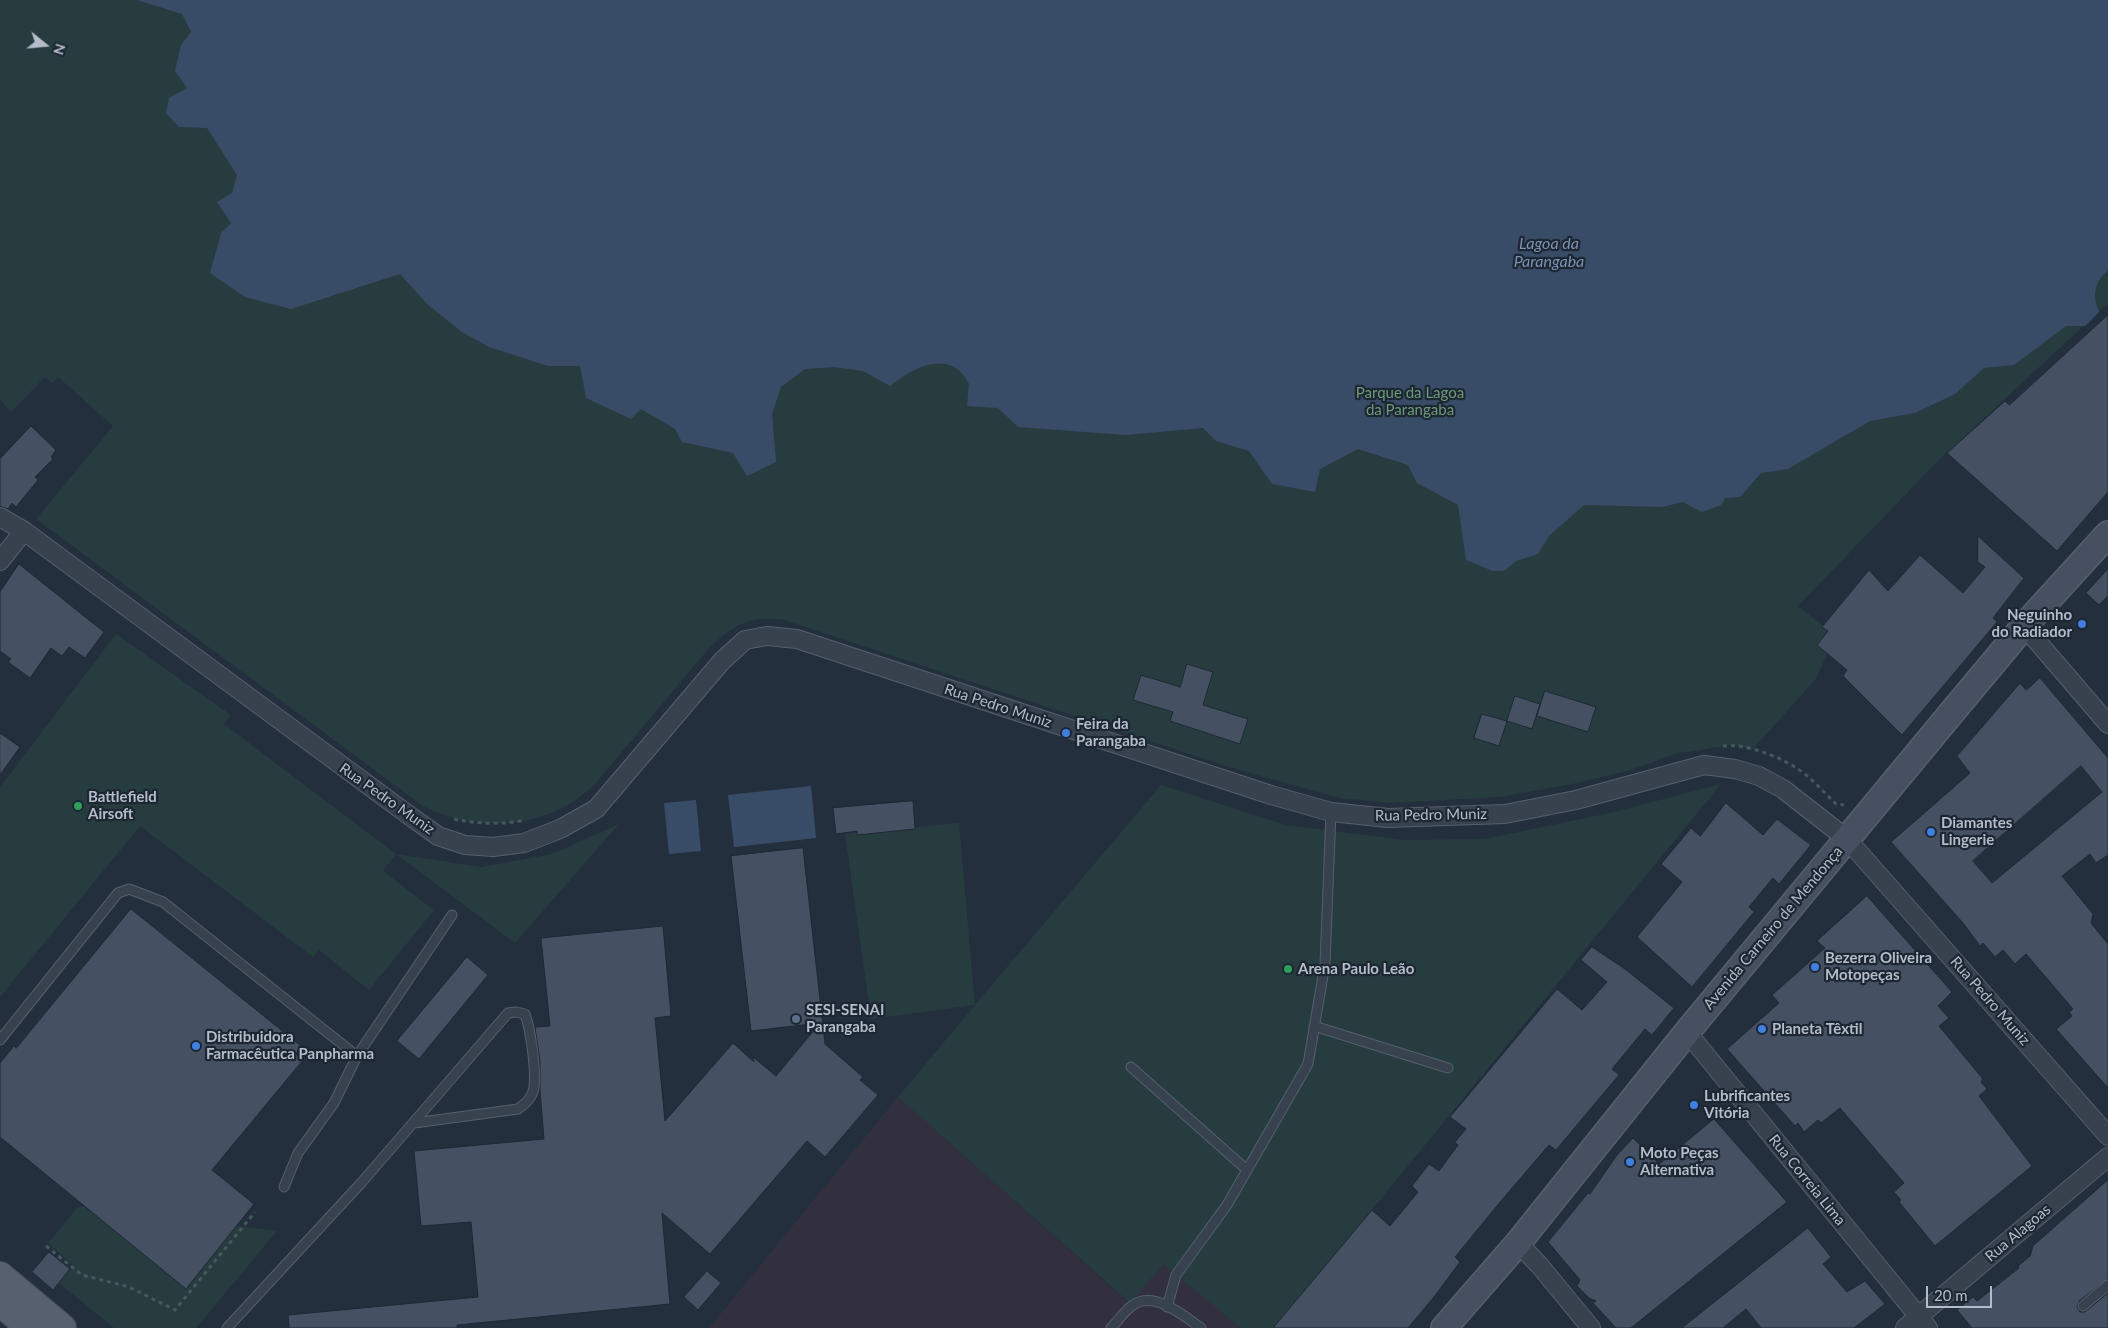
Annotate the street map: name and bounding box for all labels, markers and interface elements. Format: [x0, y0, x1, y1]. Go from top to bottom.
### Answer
north arrow [20, 20, 70, 70]
text: N [50, 42, 70, 57]
water label: Lagoa da Parangaba [1514, 234, 1584, 272]
park label: Parque da Lagoa da Parangaba [1356, 384, 1464, 419]
place label: Neguinho do Radiador [1991, 606, 2072, 641]
marker: Neguinho do Radiador [2076, 618, 2088, 630]
street label: Rua Pedro Muniz [942, 680, 1054, 732]
place label: Feira da Parangaba [1076, 715, 1146, 750]
marker: Feira da Parangaba [1060, 727, 1072, 739]
street label: Rua Pedro Muniz [336, 759, 438, 839]
place label: Battlefield Airsoft [88, 788, 157, 823]
marker: Battlefield Airsoft [72, 800, 84, 812]
street label: Rua Pedro Muniz [1375, 805, 1487, 825]
place label: Diamantes Lingerie [1941, 814, 2012, 849]
marker: Diamantes Lingerie [1925, 826, 1937, 838]
street label: Avenida Carneiro de Mendonça [1700, 843, 1846, 1013]
place label: Bezerra Oliveira Motopeças [1825, 949, 1932, 984]
street label: Rua Pedro Muniz [1946, 953, 2034, 1049]
place label: Arena Paulo Leão [1298, 960, 1414, 978]
marker: Bezerra Oliveira Motopeças [1809, 961, 1821, 973]
marker: Arena Paulo Leão [1282, 963, 1294, 975]
place label: SESI-SENAI Parangaba [806, 1001, 884, 1036]
marker: SESI-SENAI Parangaba [790, 1013, 802, 1025]
place label: Planeta Têxtil [1772, 1020, 1862, 1038]
marker: Planeta Têxtil [1756, 1023, 1768, 1035]
place label: Distribuidora Farmacêutica Panpharma [206, 1028, 374, 1063]
marker: Distribuidora Farmacêutica Panpharma [190, 1040, 202, 1052]
place label: Lubrificantes Vitória [1704, 1087, 1790, 1122]
marker: Lubrificantes Vitória [1688, 1099, 1700, 1111]
street label: Rua Correia Lima [1765, 1131, 1849, 1229]
place label: Moto Peças Alternativa [1640, 1144, 1719, 1179]
marker: Moto Peças Alternativa [1624, 1156, 1636, 1168]
street label: Rua Alagoas [1982, 1200, 2054, 1266]
scale bar [1928, 1276, 1994, 1308]
text: 20 m [1934, 1286, 1968, 1304]

